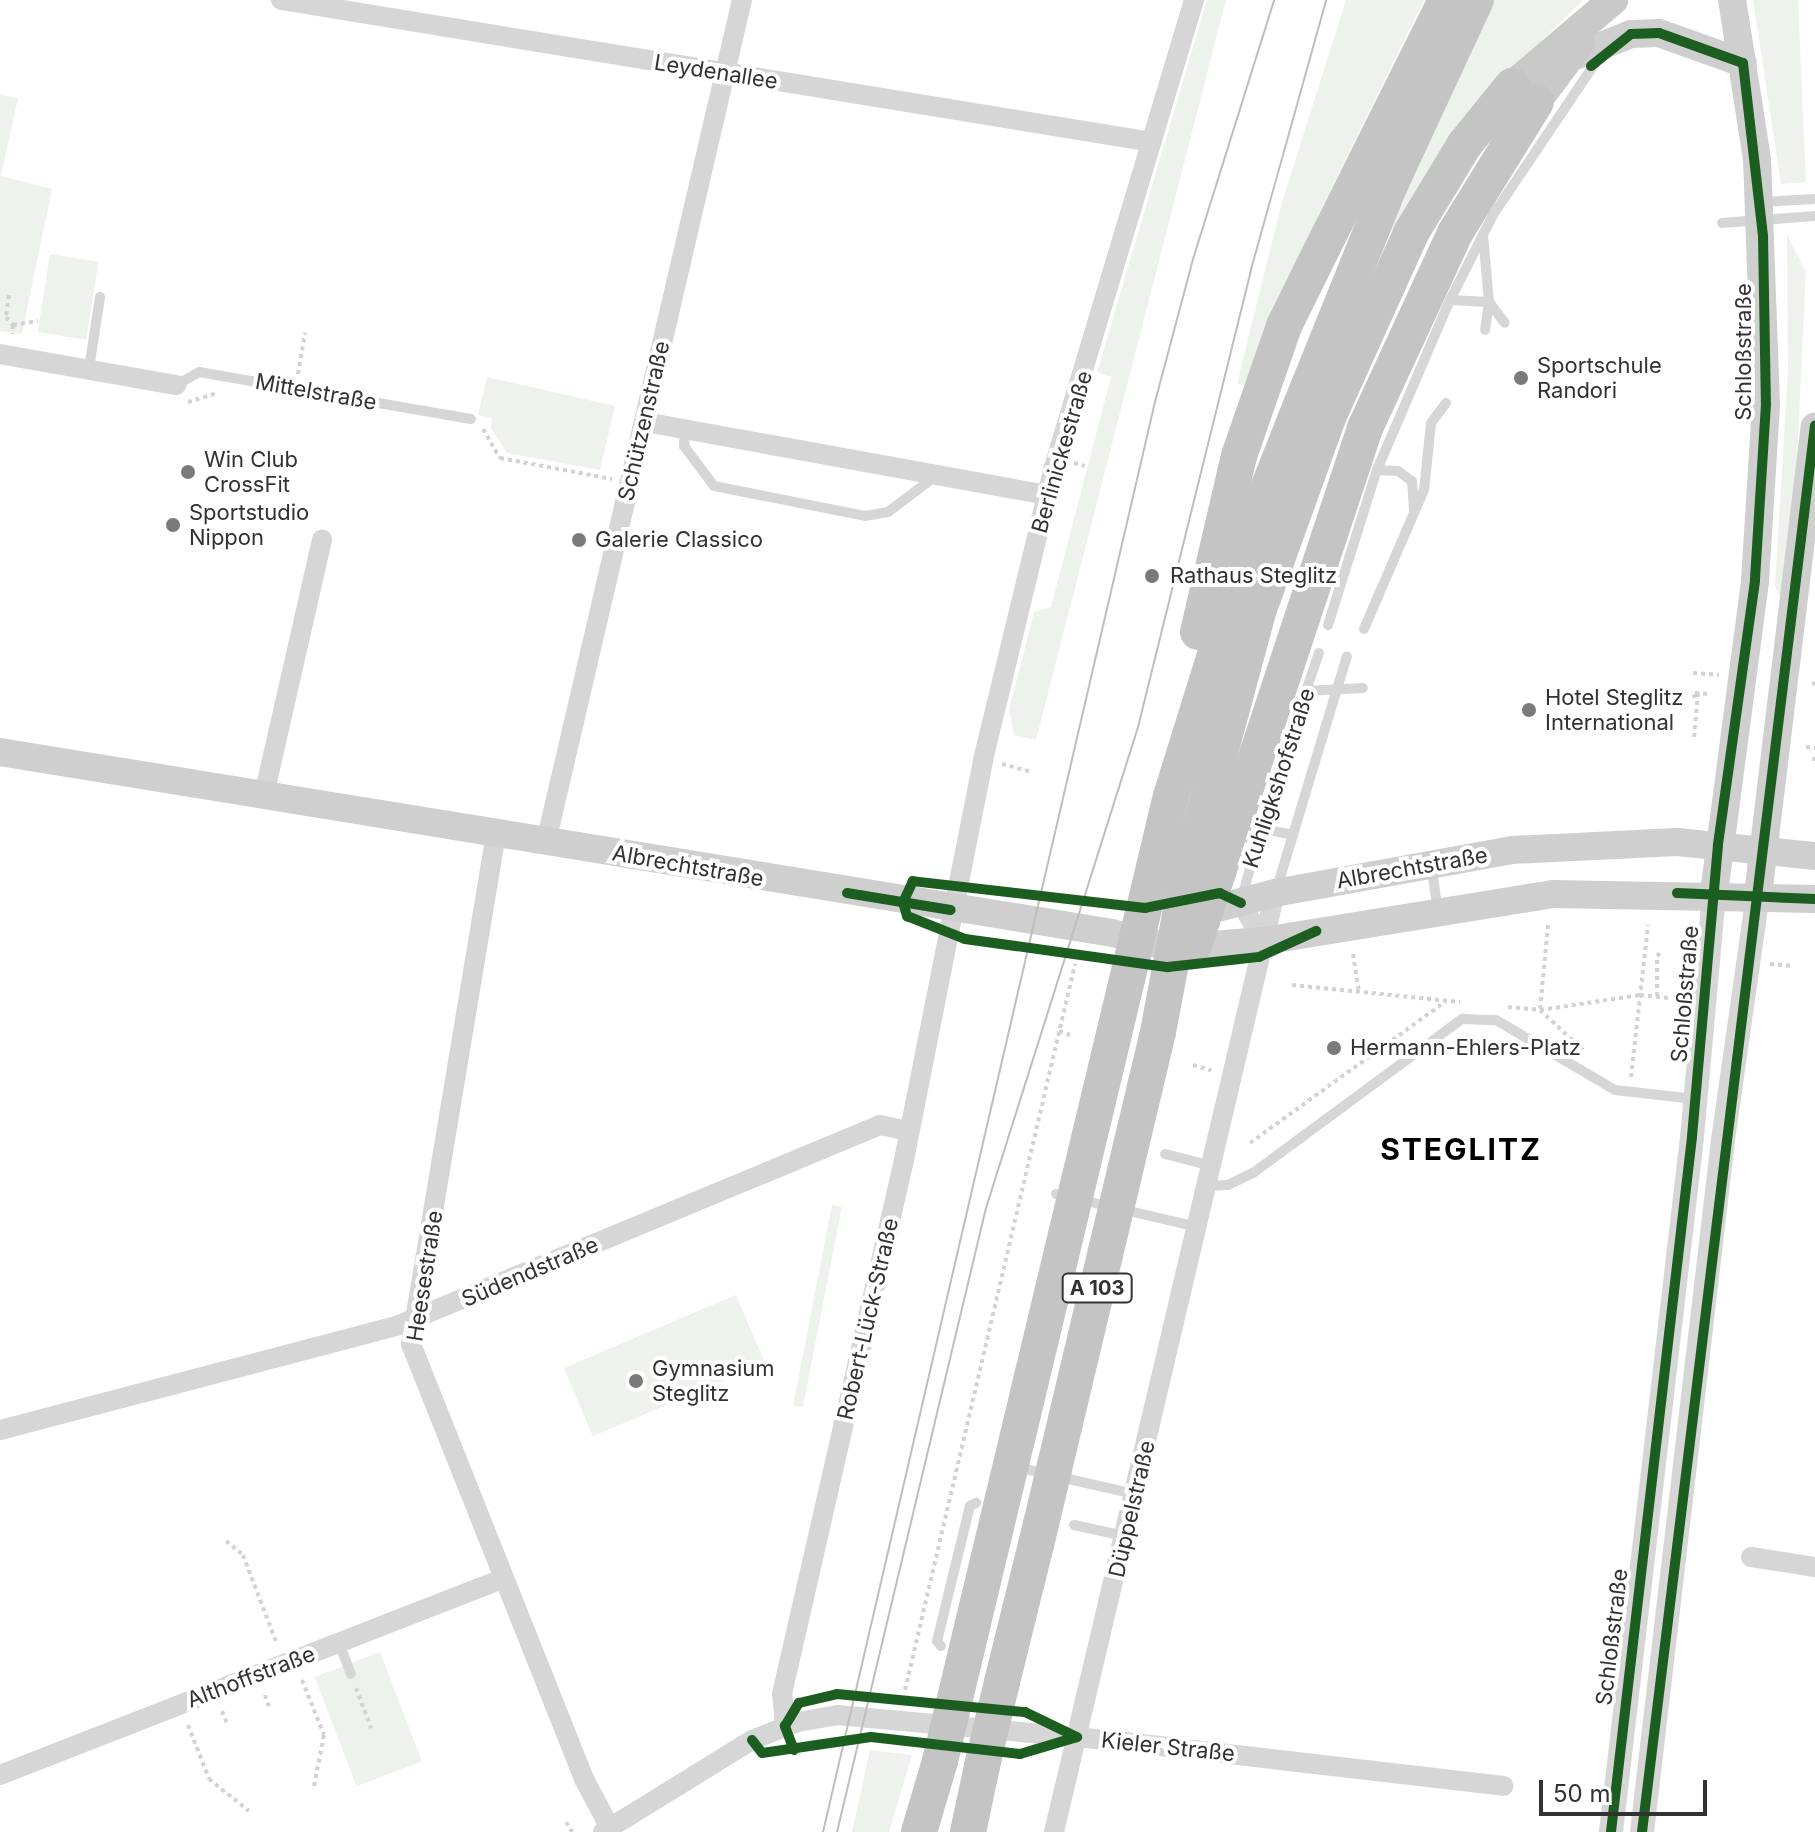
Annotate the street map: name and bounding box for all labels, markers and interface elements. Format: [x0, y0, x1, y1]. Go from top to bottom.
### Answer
street label: Leydenallee [652, 49, 780, 95]
street label: Schloßstraße [1731, 283, 1757, 421]
street label: Schützenstraße [613, 338, 675, 504]
place label: Sportschule Randori [1537, 352, 1662, 404]
street label: Mittelstraße [253, 368, 379, 416]
street label: Berlinickestraße [1026, 368, 1098, 536]
marker: Sportschule Randori [1512, 369, 1530, 387]
place label: Win Club CrossFit [204, 446, 298, 498]
marker: Win Club CrossFit [179, 463, 197, 481]
place label: Sportstudio Nippon [189, 499, 309, 550]
marker: Sportstudio Nippon [164, 516, 182, 534]
place label: Galerie Classico [595, 527, 763, 553]
marker: Galerie Classico [570, 531, 588, 549]
place label: Rathaus Steglitz [1170, 563, 1337, 589]
marker: Rathaus Steglitz [1141, 565, 1163, 587]
place label: Hotel Steglitz International [1545, 684, 1683, 736]
street label: Kuhligkshofstraße [1237, 685, 1321, 871]
marker: Hotel Steglitz International [1520, 701, 1538, 719]
street label: Albrechtstraße [610, 840, 766, 892]
street label: Albrechtstraße [1334, 842, 1490, 894]
street label: Schloßstraße [1666, 924, 1704, 1064]
place label: Hermann-Ehlers-Platz [1350, 1035, 1581, 1061]
marker: Hermann-Ehlers-Platz [1325, 1039, 1343, 1057]
district label: STEGLITZ [1380, 1131, 1542, 1167]
street label: Heesestraße [402, 1209, 448, 1343]
street label: Robert-Lück-Straße [832, 1215, 904, 1423]
street label: Südendstraße [458, 1231, 602, 1313]
road number: A 103 [1061, 1272, 1133, 1304]
place label: Gymnasium Steglitz [652, 1355, 775, 1406]
marker: Gymnasium Steglitz [627, 1372, 645, 1390]
street label: Düppelstraße [1103, 1438, 1161, 1580]
street label: Schloßstraße [1591, 1567, 1633, 1707]
street label: Althoffstraße [183, 1640, 319, 1714]
street label: Kieler Straße [1100, 1727, 1236, 1767]
scale bar [1543, 1764, 1711, 1814]
text: 50 m [1553, 1779, 1611, 1808]

